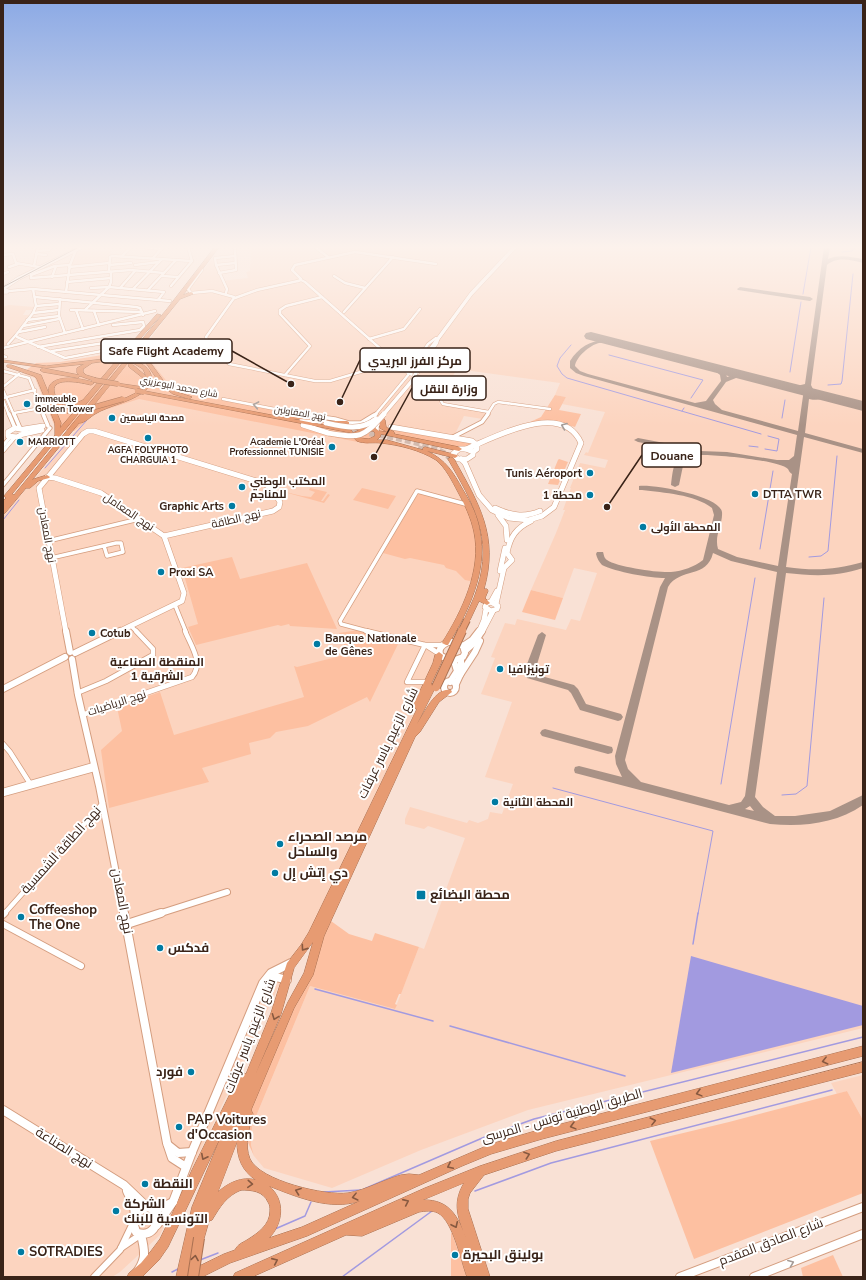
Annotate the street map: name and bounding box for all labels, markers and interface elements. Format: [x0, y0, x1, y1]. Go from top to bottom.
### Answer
callout: Safe Flight Academy [101, 339, 232, 363]
text: Safe Flight Academy [108, 343, 224, 359]
callout: مركز الفرز البريدي [360, 348, 470, 372]
text: مركز الفرز البريدي [368, 353, 462, 371]
street label: شارع محمد البوعزيزي [139, 374, 219, 401]
callout: وزارة النقل [412, 376, 486, 400]
text: وزارة النقل [420, 381, 478, 397]
place label: immeuble Golden Tower [35, 393, 94, 415]
marker: immeuble Golden Tower [22, 399, 32, 409]
one-way arrow [253, 402, 259, 410]
street label: نهج المقاولين [273, 403, 327, 423]
place label: مصحة الياسمين [120, 412, 184, 424]
marker: مصحة الياسمين [107, 413, 117, 423]
one-way arrow [560, 423, 568, 431]
marker: AGFA FOLYPHOTO CHARGUIA 1 [143, 433, 153, 443]
place label: MARRIOTT [28, 436, 76, 448]
place label: Academie L'Oréal Professionnel TUNISIE [230, 436, 324, 458]
marker: MARRIOTT [15, 437, 25, 447]
marker: Academie L'Oréal Professionnel TUNISIE [327, 442, 337, 452]
callout: Douane [642, 443, 701, 467]
place label: AGFA FOLYPHOTO CHARGUIA 1 [108, 444, 188, 466]
text: Douane [650, 448, 694, 464]
place label: Tunis Aéroport [506, 466, 583, 481]
marker: Tunis Aéroport [585, 468, 595, 478]
place label: المكتب الوطني للمناجم [250, 474, 325, 502]
marker: المكتب الوطني للمناجم [237, 482, 247, 492]
place label: DTTA TWR [763, 487, 822, 502]
place label: محطة 1 [543, 488, 582, 503]
street label: نهج المعامل [101, 489, 157, 535]
marker: DTTA TWR [750, 489, 760, 499]
marker: محطة 1 [585, 490, 595, 500]
place label: Graphic Arts [159, 499, 224, 514]
marker: Graphic Arts [227, 501, 237, 511]
street label: نهج المعادن [35, 506, 59, 564]
street label: نهج الطاقة [210, 506, 262, 532]
place label: المحطة الأولى [651, 520, 721, 535]
marker: المحطة الأولى [638, 522, 648, 532]
place label: Proxi SA [169, 565, 214, 580]
marker: Proxi SA [156, 567, 166, 577]
place label: Cotub [100, 626, 131, 641]
marker: Cotub [87, 628, 97, 638]
place label: Banque Nationale de Gênes [325, 631, 416, 659]
marker: Banque Nationale de Gênes [312, 639, 322, 649]
district label: المنقطة الصناعية الشرقية 1 [110, 654, 204, 684]
place label: تونيزافيا [508, 662, 550, 677]
marker: تونيزافيا [495, 664, 505, 674]
street label: شارع الزعيم ياسر عرفات [353, 684, 423, 802]
street label: نهج الرياضيات [86, 687, 148, 719]
place label: المحطة الثانية [503, 795, 573, 810]
marker: المحطة الثانية [490, 797, 500, 807]
street label: نهج الطاقة الشمسية [17, 802, 105, 898]
place label: مرصد الصحراء والساحل [288, 828, 367, 861]
marker: مرصد الصحراء والساحل [275, 839, 285, 849]
place label: دي إتش إل [283, 864, 348, 884]
street label: نهج المعادن [107, 867, 137, 935]
marker: دي إتش إل [270, 868, 280, 878]
place label: محطة البضائع [430, 886, 510, 904]
marker: محطة البضائع [415, 889, 427, 901]
place label: Coffeeshop The One [29, 901, 97, 934]
marker: Coffeeshop The One [16, 912, 26, 922]
place label: فدكس [168, 939, 209, 957]
marker: فدكس [155, 943, 165, 953]
one-way arrow [302, 943, 309, 950]
street label: شارع الزعيم ياسر عرفات [220, 976, 280, 1096]
one-way arrow [272, 1013, 280, 1021]
one-way arrow [822, 1056, 828, 1064]
place label: فورد [156, 1063, 183, 1081]
marker: فورد [186, 1067, 196, 1077]
street label: الطريق الوطنية تونس - المرسى [479, 1084, 645, 1148]
one-way arrow [696, 1088, 703, 1097]
place label: PAP Voitures d'Occasion [187, 1111, 266, 1144]
one-way arrow [649, 1118, 656, 1126]
one-way arrow [570, 1121, 577, 1129]
marker: PAP Voitures d'Occasion [174, 1122, 184, 1132]
street label: نهج الصناعة [32, 1123, 96, 1173]
one-way arrow [524, 1152, 531, 1160]
one-way arrow [202, 1153, 209, 1161]
one-way arrow [447, 1161, 454, 1169]
place label: النقطة [153, 1175, 193, 1193]
marker: النقطة [140, 1179, 150, 1189]
one-way arrow [247, 1180, 253, 1189]
one-way arrow [295, 1187, 302, 1196]
one-way arrow [352, 1192, 358, 1200]
place label: الشركة التونسية للبنك [124, 1195, 208, 1228]
one-way arrow [402, 1199, 409, 1207]
marker: الشركة التونسية للبنك [111, 1206, 121, 1216]
street label: شارع الصادق المقدم [716, 1214, 826, 1270]
one-way arrow [450, 1221, 458, 1228]
place label: SOTRADIES [29, 1243, 103, 1261]
place label: بولينق البحيرة [463, 1246, 543, 1264]
marker: SOTRADIES [16, 1247, 26, 1257]
marker: بولينق البحيرة [450, 1250, 460, 1260]
one-way arrow [190, 1255, 199, 1261]
one-way arrow [270, 1258, 278, 1266]
one-way arrow [787, 1259, 794, 1267]

